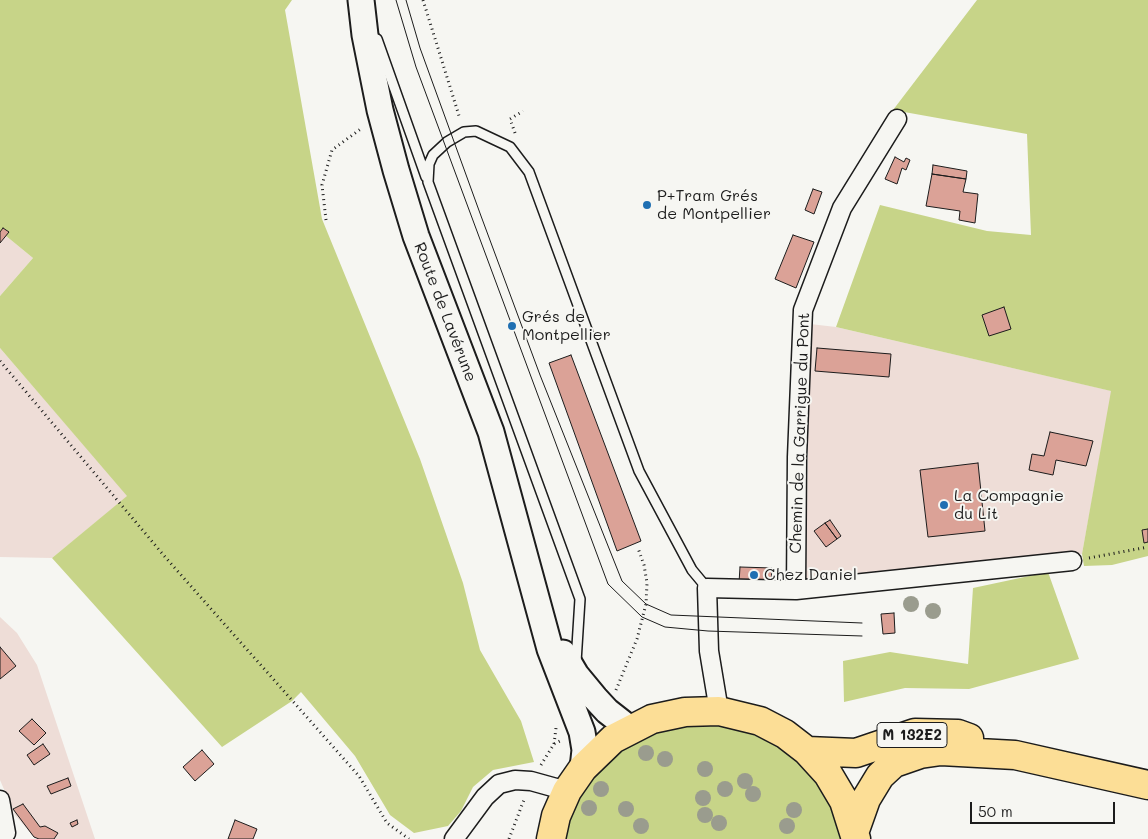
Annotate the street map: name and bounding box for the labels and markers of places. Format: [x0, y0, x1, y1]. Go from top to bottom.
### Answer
place label: P+Tram Grés de Montpellier [657, 186, 771, 224]
marker: P+Tram Grés de Montpellier [641, 199, 653, 211]
place label: Grés de Montpellier [522, 307, 611, 345]
marker: Grés de Montpellier [506, 320, 518, 332]
place label: La Compagnie du Lit [954, 486, 1064, 524]
marker: La Compagnie du Lit [938, 499, 950, 511]
place label: Chez Daniel [764, 565, 857, 585]
marker: Chez Daniel [748, 569, 760, 581]

